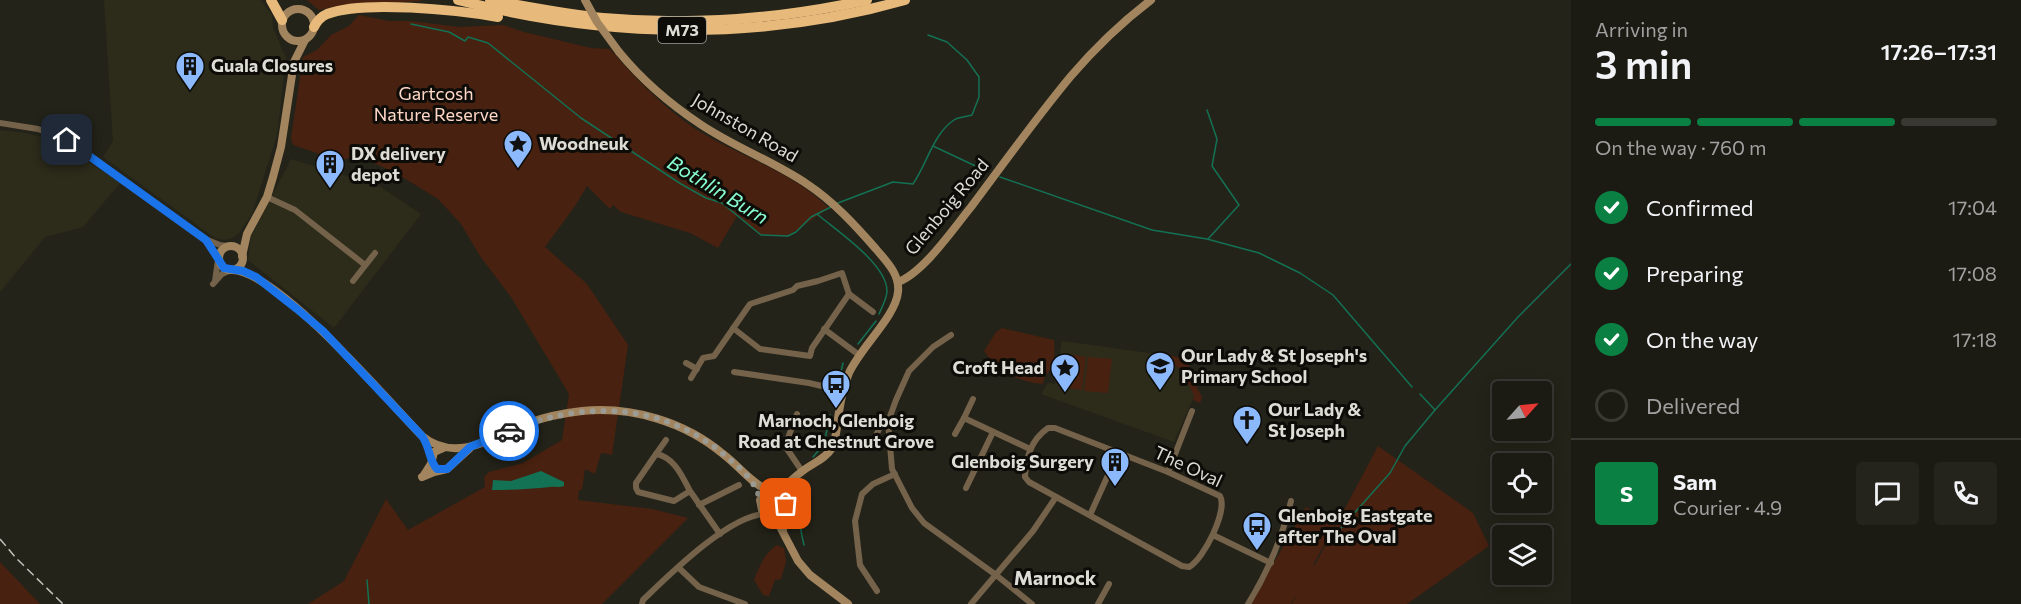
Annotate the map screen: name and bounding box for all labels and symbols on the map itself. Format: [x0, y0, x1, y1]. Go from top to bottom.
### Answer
road number: M73 [658, 17, 706, 43]
building icon: Guala Closures [174, 50, 206, 92]
place label: Guala Closures [211, 54, 333, 76]
park label: Gartcosh Nature Reserve [374, 82, 498, 125]
street label: Johnston Road [689, 88, 802, 166]
pin [41, 114, 92, 165]
place icon: Woodneuk [502, 128, 534, 170]
place label: Woodneuk [539, 132, 630, 154]
place label: DX delivery depot [351, 142, 446, 185]
building icon: DX delivery depot [314, 148, 346, 190]
water label: Bothlin Burn [664, 150, 773, 229]
street label: Glenboig Road [900, 154, 993, 259]
place label: Our Lady & St Joseph's Primary School [1181, 344, 1367, 387]
school or university icon: Our Lady & St Joseph's Primary School [1144, 350, 1176, 392]
place icon: Croft Head [1049, 352, 1081, 394]
place label: Croft Head [952, 356, 1044, 378]
bus stop icon: Marnoch, Glenboig Road at Chestnut Grove [820, 368, 852, 410]
north arrow [1492, 381, 1552, 441]
place label: Our Lady & St Joseph [1268, 398, 1362, 441]
courier [479, 401, 539, 461]
church icon: Our Lady & St Joseph [1231, 404, 1263, 446]
place label: Marnoch, Glenboig Road at Chestnut Grove [738, 409, 934, 452]
street label: The Oval [1151, 441, 1226, 491]
building icon: Glenboig Surgery [1099, 446, 1131, 488]
place label: Glenboig Surgery [951, 450, 1094, 472]
pin [760, 478, 811, 529]
place label: Glenboig, Eastgate after The Oval [1278, 504, 1433, 547]
bus stop icon: Glenboig, Eastgate after The Oval [1241, 510, 1273, 552]
district label: Marnock [1014, 565, 1097, 589]

